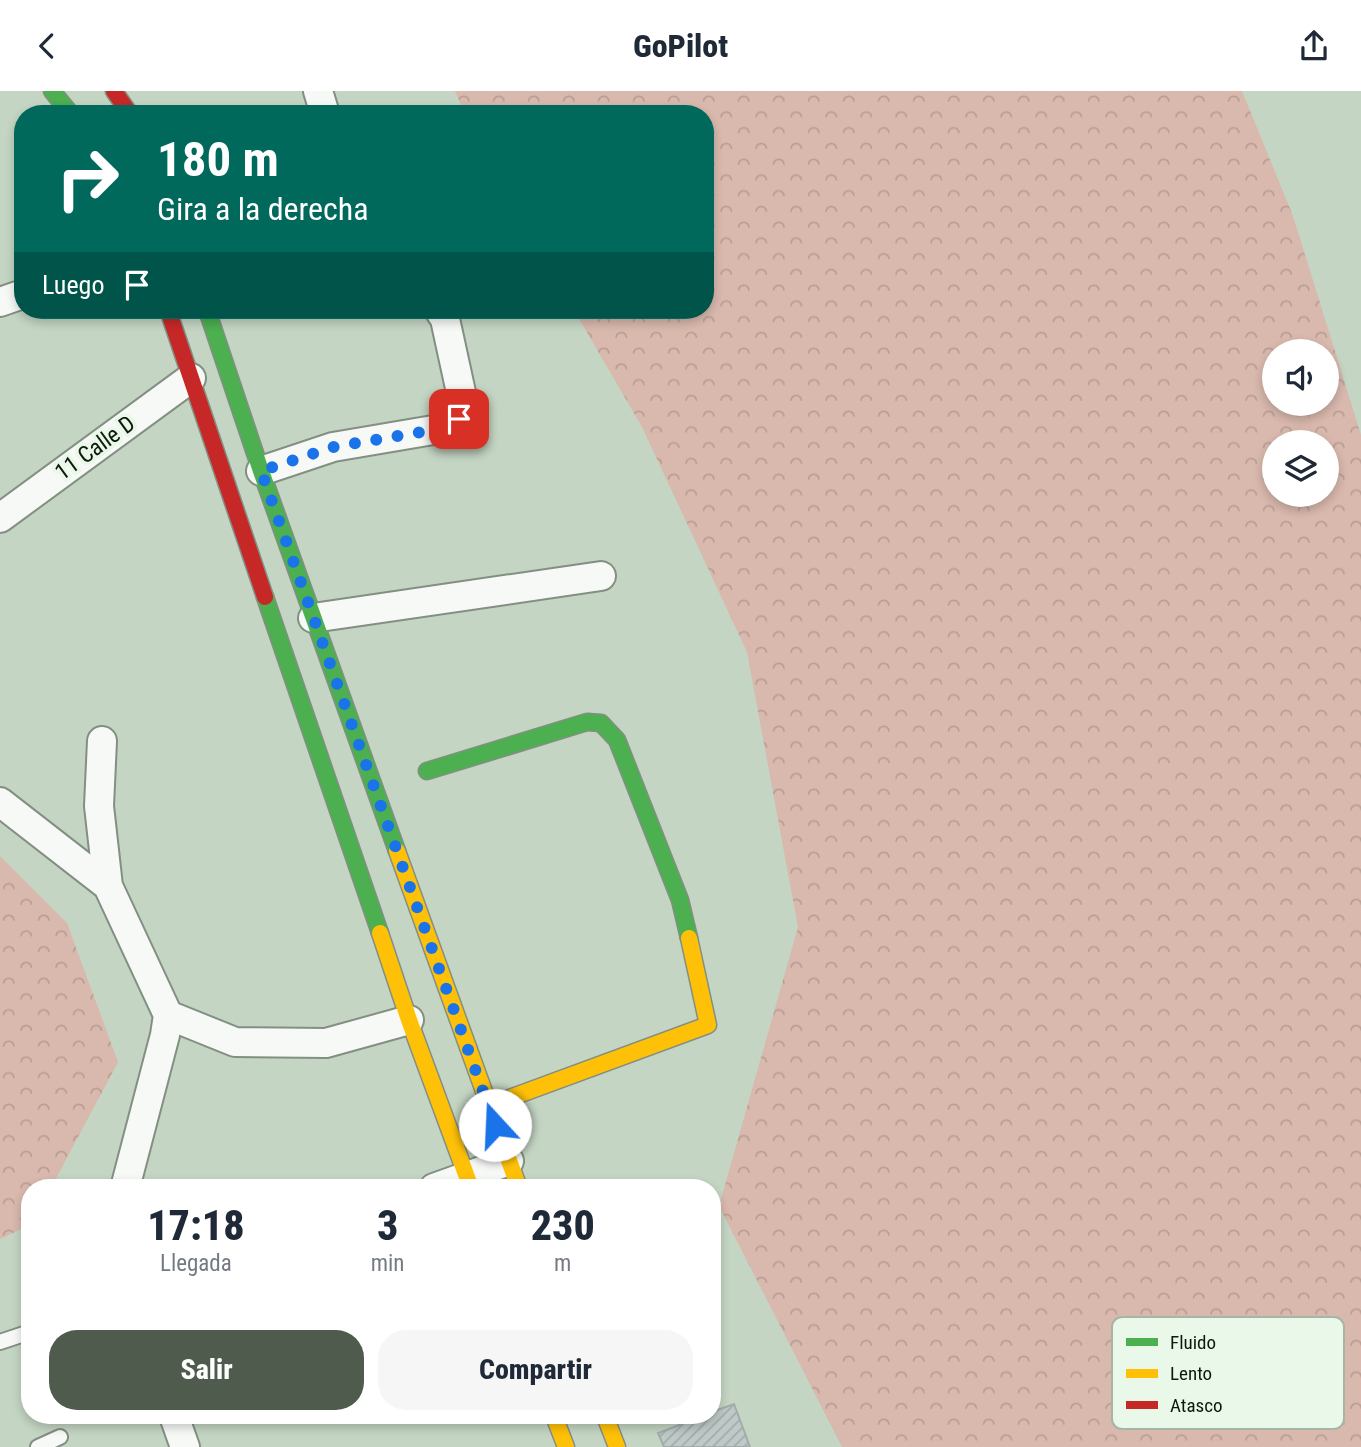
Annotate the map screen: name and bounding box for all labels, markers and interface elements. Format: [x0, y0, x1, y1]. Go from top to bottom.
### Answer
icon: back [28, 27, 66, 65]
text: GoPilot [633, 27, 728, 65]
icon: share [1295, 27, 1333, 65]
text: 180 m [157, 131, 279, 188]
icon: right [42, 133, 133, 224]
text: Gira a la derecha [157, 190, 369, 228]
icon: arrive [118, 266, 156, 304]
text: Luego [42, 270, 104, 300]
map controls [1262, 339, 1339, 507]
button: sound [1262, 339, 1339, 416]
pin [429, 389, 489, 449]
icon: arrive [440, 400, 478, 438]
street label: 11 Calle D [50, 410, 140, 486]
button: layers [1262, 430, 1339, 507]
position arrow [458, 1088, 532, 1162]
text: 17:18 [147, 1201, 244, 1250]
text: 3 [377, 1201, 398, 1250]
text: 230 [531, 1201, 595, 1250]
text: Llegada [160, 1250, 232, 1277]
text: min [371, 1250, 404, 1277]
text: m [554, 1250, 571, 1277]
legend [1112, 1317, 1344, 1429]
button: Salir [49, 1330, 364, 1410]
button: Compartir [378, 1330, 693, 1410]
text: Fluido [1170, 1331, 1216, 1354]
text: Lento [1170, 1362, 1212, 1385]
text: Atasco [1170, 1394, 1223, 1417]

